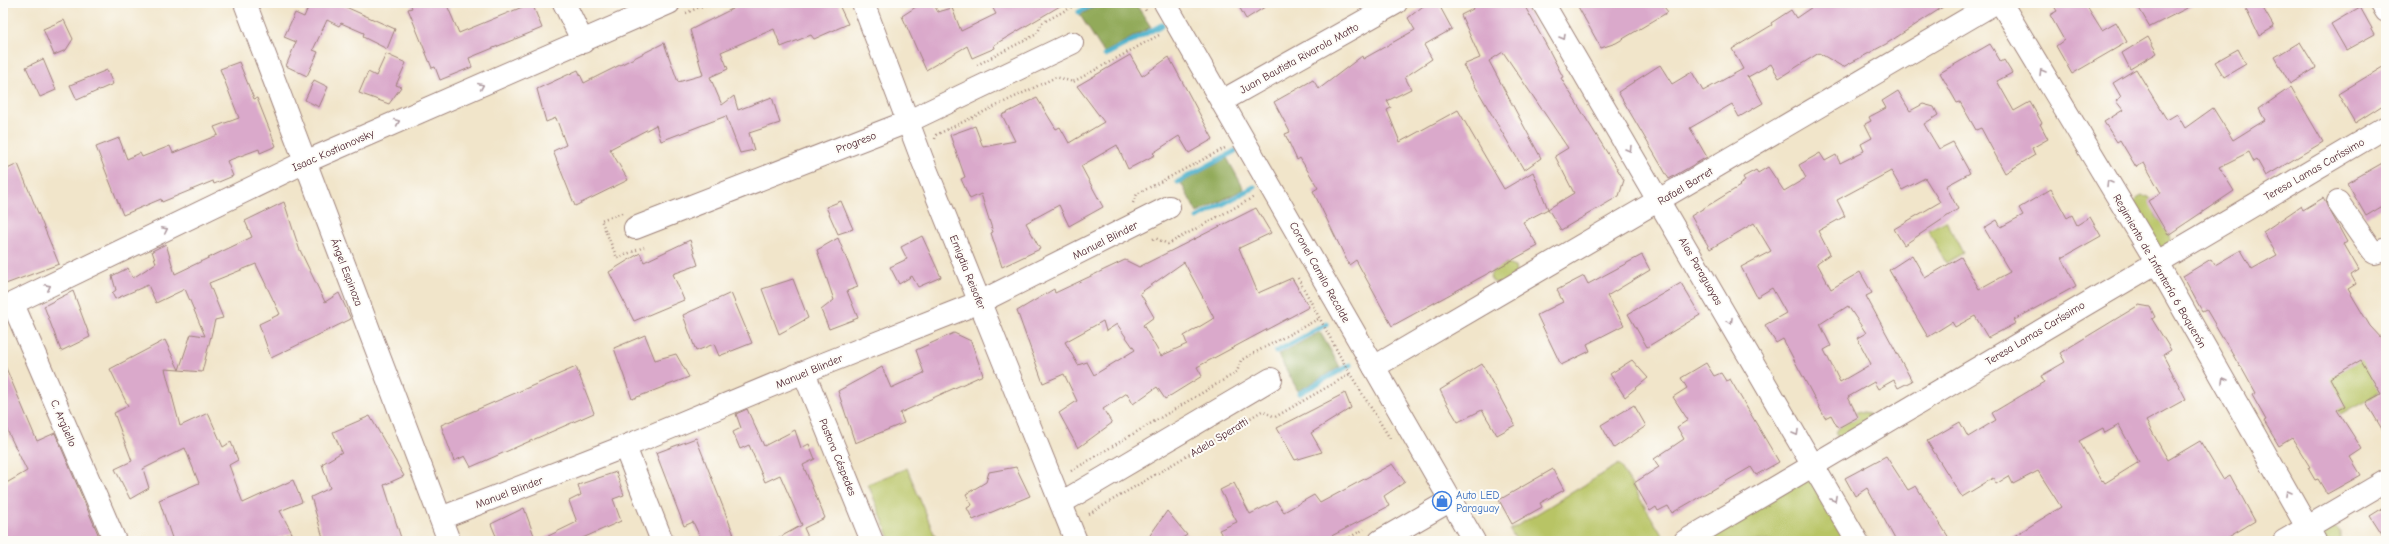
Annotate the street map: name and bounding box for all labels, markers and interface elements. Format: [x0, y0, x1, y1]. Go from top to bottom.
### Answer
street label: Juan Bautista Rivarola Matto [1237, 20, 1361, 97]
one-way arrow [1558, 33, 1565, 40]
one-way arrow [2040, 69, 2047, 76]
one-way arrow [476, 83, 484, 91]
one-way arrow [392, 119, 400, 127]
street label: Isaac Kostianovsky [290, 127, 376, 174]
street label: Progreso [834, 129, 878, 156]
street label: Teresa Lamas Caríssimo [2262, 135, 2367, 204]
one-way arrow [1624, 145, 1631, 152]
street label: Rafael Barret [1655, 164, 1716, 208]
one-way arrow [2106, 180, 2114, 187]
street label: Regimiento de Infantería 6 Boquerón [2110, 192, 2209, 350]
street label: Manuel Blinder [1070, 218, 1141, 263]
street label: Coronel Camilo Recalde [1287, 220, 1353, 325]
one-way arrow [160, 227, 168, 235]
street label: Emigdia Reisofer [947, 233, 989, 312]
street label: Alas Paraguayas [1676, 235, 1725, 308]
street label: Ángel Espinoza [328, 236, 366, 308]
one-way arrow [44, 284, 51, 292]
street label: Teresa Lamas Caríssimo [1983, 298, 2088, 368]
one-way arrow [1725, 317, 1733, 324]
street label: Manuel Blinder [774, 351, 845, 391]
one-way arrow [2221, 377, 2228, 384]
street label: C. Argüello [48, 398, 79, 449]
street label: Adela Speratti [1188, 415, 1251, 460]
street label: Pastora Céspedes [816, 417, 859, 498]
one-way arrow [1791, 429, 1798, 436]
street label: Manuel Blinder [473, 473, 546, 511]
place label: Auto LED Paraguay [1456, 489, 1499, 515]
shop icon: Auto LED Paraguay [1431, 490, 1453, 512]
one-way arrow [2285, 490, 2293, 497]
one-way arrow [1829, 495, 1836, 502]

